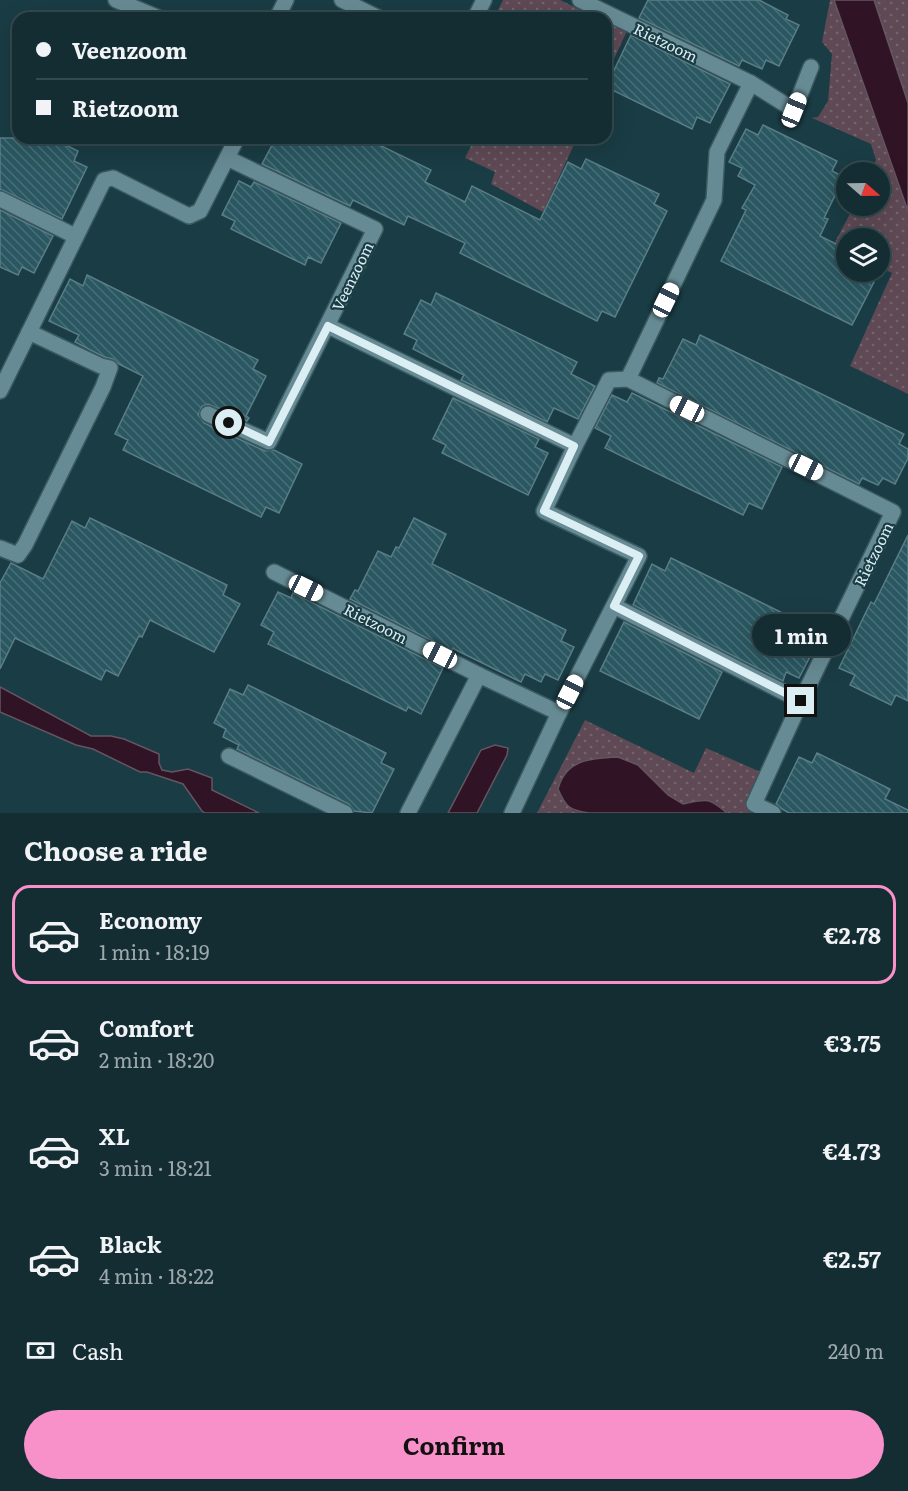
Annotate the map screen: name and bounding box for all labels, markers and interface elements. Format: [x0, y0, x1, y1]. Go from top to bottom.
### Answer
street label: Rietzoom [630, 17, 702, 68]
text: Veenzoom [72, 33, 187, 66]
car [779, 90, 809, 130]
text: Rietzoom [72, 91, 179, 124]
north arrow [836, 162, 890, 216]
map controls [836, 162, 890, 282]
button: layers [836, 228, 890, 282]
street label: Veenzoom [325, 237, 379, 314]
car [650, 280, 682, 320]
car [667, 393, 707, 425]
route start [215, 409, 242, 436]
car [786, 451, 826, 483]
street label: Rietzoom [848, 518, 899, 590]
car [286, 572, 326, 604]
street label: Rietzoom [340, 597, 412, 649]
callout: 1 min [752, 614, 850, 656]
text: 1 min [775, 620, 828, 650]
car [420, 639, 460, 671]
car [554, 672, 586, 712]
route end [787, 687, 814, 714]
text: Choose a ride [24, 829, 207, 869]
text: Economy [99, 903, 202, 936]
icon: car [27, 908, 81, 962]
text: €2.78 [823, 918, 881, 951]
text: 1 min · 18:19 [99, 936, 210, 966]
text: Comfort [99, 1011, 194, 1044]
icon: car [27, 1016, 81, 1070]
text: €3.75 [824, 1026, 881, 1059]
text: 2 min · 18:20 [99, 1044, 214, 1074]
text: XL [99, 1119, 130, 1152]
icon: car [27, 1124, 81, 1178]
text: €4.73 [823, 1134, 881, 1167]
text: 3 min · 18:21 [99, 1152, 212, 1182]
text: Black [99, 1227, 161, 1260]
icon: car [27, 1232, 81, 1286]
text: €2.57 [823, 1242, 881, 1275]
text: 4 min · 18:22 [99, 1260, 214, 1290]
icon: cash [24, 1334, 57, 1367]
text: Cash [72, 1334, 123, 1367]
text: 240 m [828, 1335, 884, 1365]
button: Confirm [24, 1410, 884, 1479]

